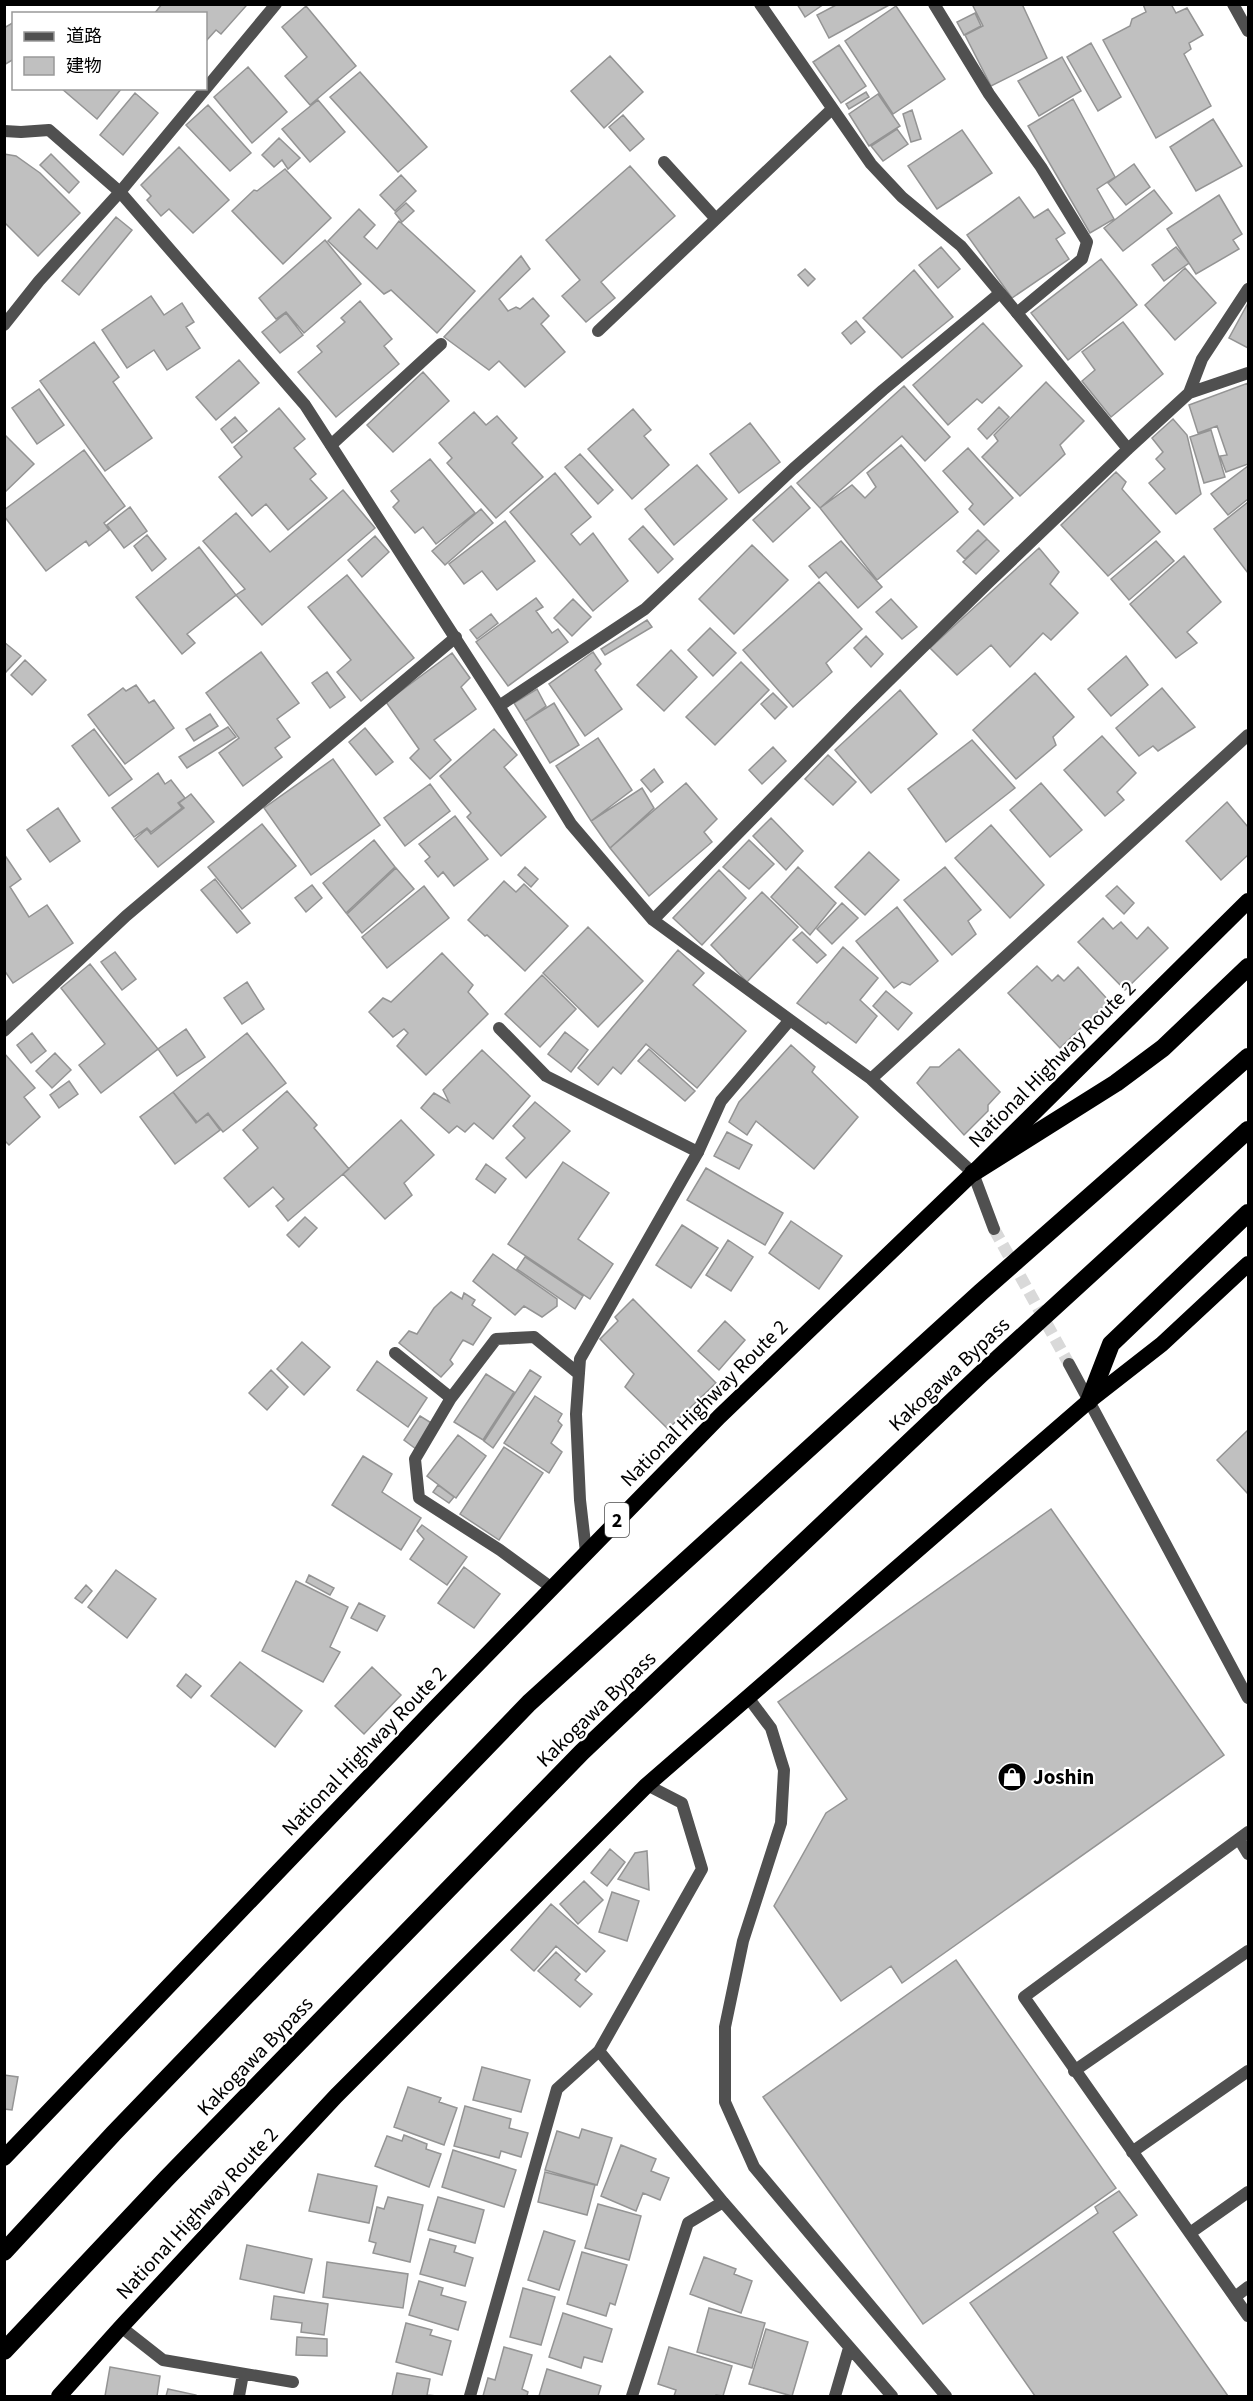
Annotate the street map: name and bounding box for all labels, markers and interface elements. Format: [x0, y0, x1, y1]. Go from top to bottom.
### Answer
legend [12, 12, 207, 90]
text: 道路 [66, 24, 102, 49]
text: 建物 [66, 54, 102, 79]
street label: National Highway Route 2 [962, 974, 1142, 1154]
street label: Kakogawa Bypass [882, 1310, 1016, 1438]
street label: National Highway Route 2 [614, 1313, 794, 1493]
road number: 2 [605, 1503, 629, 1537]
street label: Kakogawa Bypass [529, 1644, 663, 1774]
street label: National Highway Route 2 [275, 1659, 453, 1843]
shop icon: Joshin [996, 1761, 1028, 1793]
place label: Joshin [1033, 1762, 1094, 1792]
street label: Kakogawa Bypass [190, 1989, 320, 2123]
street label: National Highway Route 2 [109, 2120, 285, 2306]

